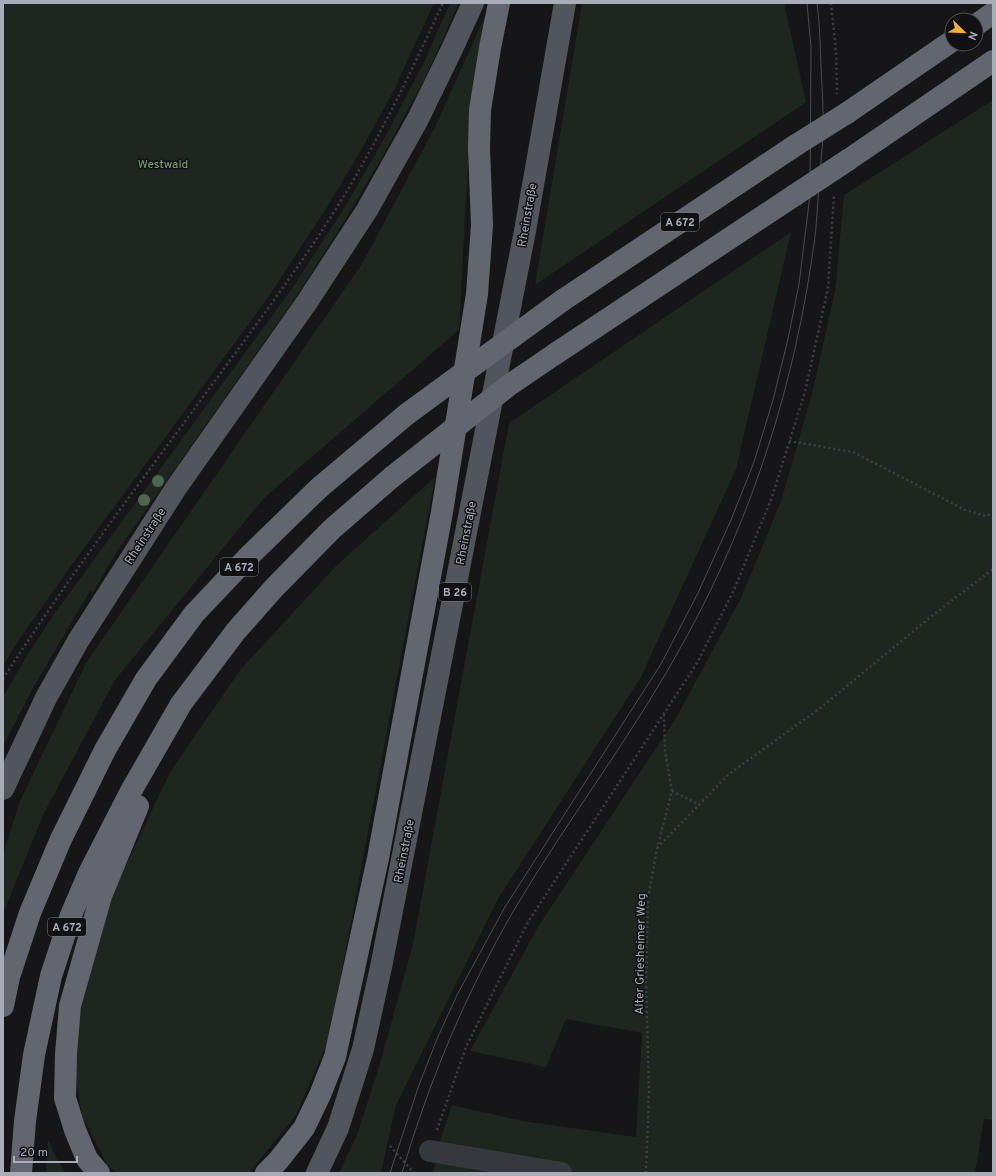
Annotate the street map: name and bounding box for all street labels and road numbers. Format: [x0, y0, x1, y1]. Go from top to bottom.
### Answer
street label: Rheinstraße [515, 182, 541, 248]
road number: A 672 [661, 213, 699, 231]
street label: Rheinstraße [453, 500, 481, 566]
street label: Rheinstraße [122, 505, 170, 568]
road number: A 672 [220, 558, 258, 576]
road number: B 26 [439, 583, 471, 601]
street label: Rheinstraße [391, 818, 419, 884]
street label: Alter Griesheimer Weg [632, 893, 650, 1015]
road number: A 672 [48, 918, 86, 936]

